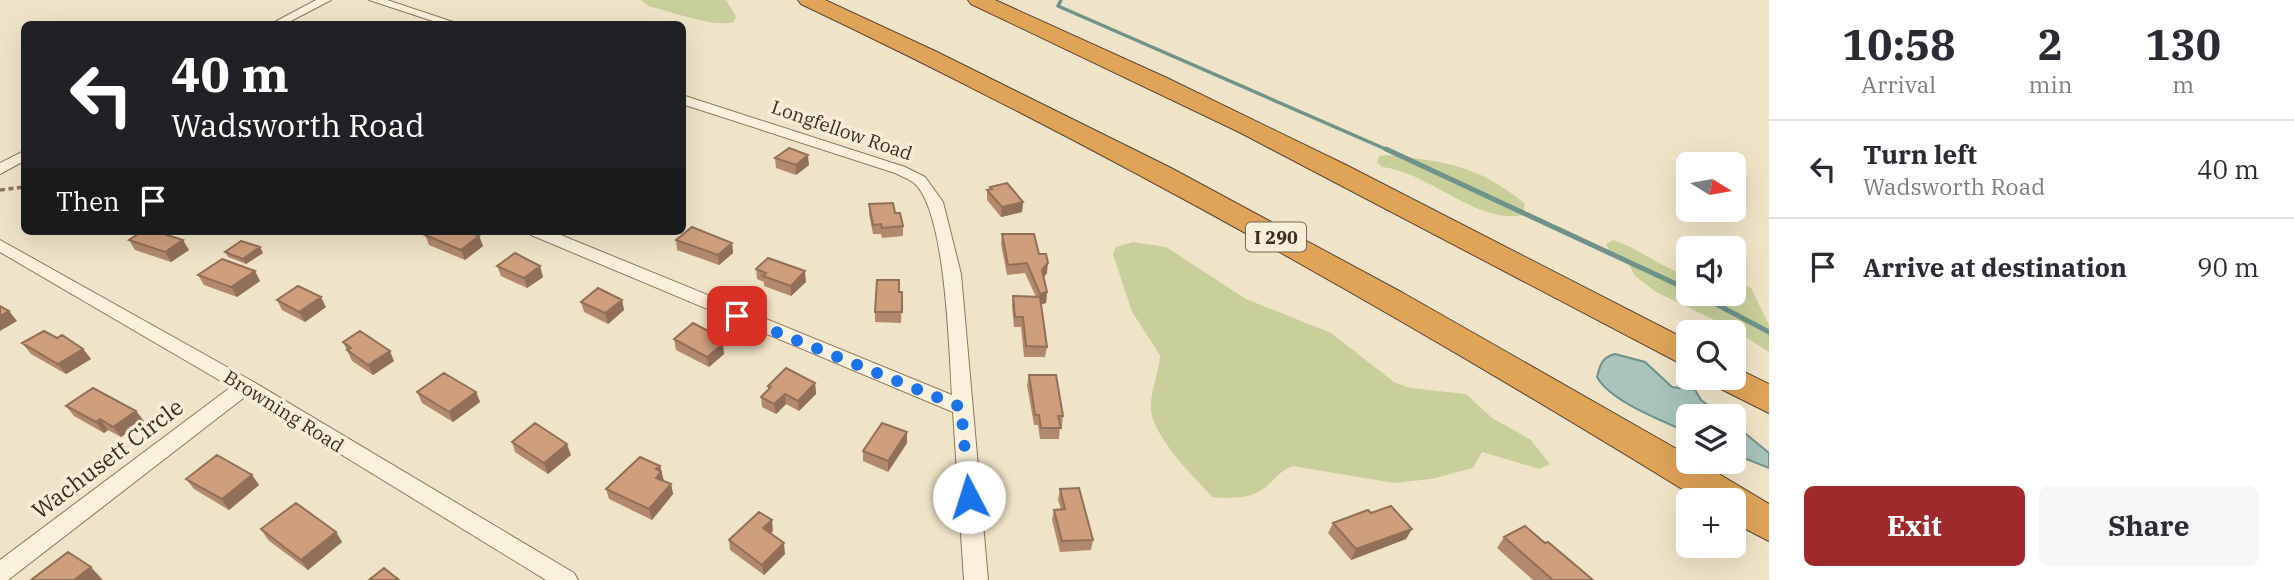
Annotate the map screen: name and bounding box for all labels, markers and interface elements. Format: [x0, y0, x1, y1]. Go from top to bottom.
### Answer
text: 10:58 [1842, 17, 1956, 72]
text: 2 [2038, 17, 2063, 72]
text: 130 [2145, 17, 2221, 72]
text: 40 m [171, 42, 289, 105]
icon: left [56, 49, 147, 140]
text: Arrival [1861, 69, 1936, 99]
text: min [2029, 69, 2072, 99]
text: m [2172, 69, 2194, 99]
street label: Longfellow Road [768, 95, 916, 165]
text: Wadsworth Road [171, 104, 425, 146]
text: Turn left [1863, 137, 1977, 171]
icon: left [1804, 150, 1842, 188]
north arrow [1676, 152, 1746, 222]
map controls [1676, 152, 1746, 558]
text: 40 m [2197, 152, 2259, 186]
text: Wadsworth Road [1863, 171, 2045, 201]
icon: arrive [134, 182, 172, 220]
text: Then [56, 184, 120, 218]
road number: I 290 [1246, 222, 1306, 251]
button: sound [1676, 236, 1746, 306]
icon: arrive [1804, 248, 1842, 286]
text: Arrive at destination [1863, 250, 2127, 284]
text: 90 m [2197, 250, 2259, 284]
pin [707, 286, 767, 346]
icon: arrive [718, 297, 756, 335]
button: search [1676, 320, 1746, 390]
street label: Browning Road [220, 365, 348, 457]
street label: Wachusett Circle [25, 391, 189, 525]
button: layers [1676, 404, 1746, 474]
position arrow [932, 460, 1006, 534]
button: Exit [1804, 486, 2025, 566]
button: Share [2039, 486, 2259, 566]
button: + [1676, 488, 1746, 558]

